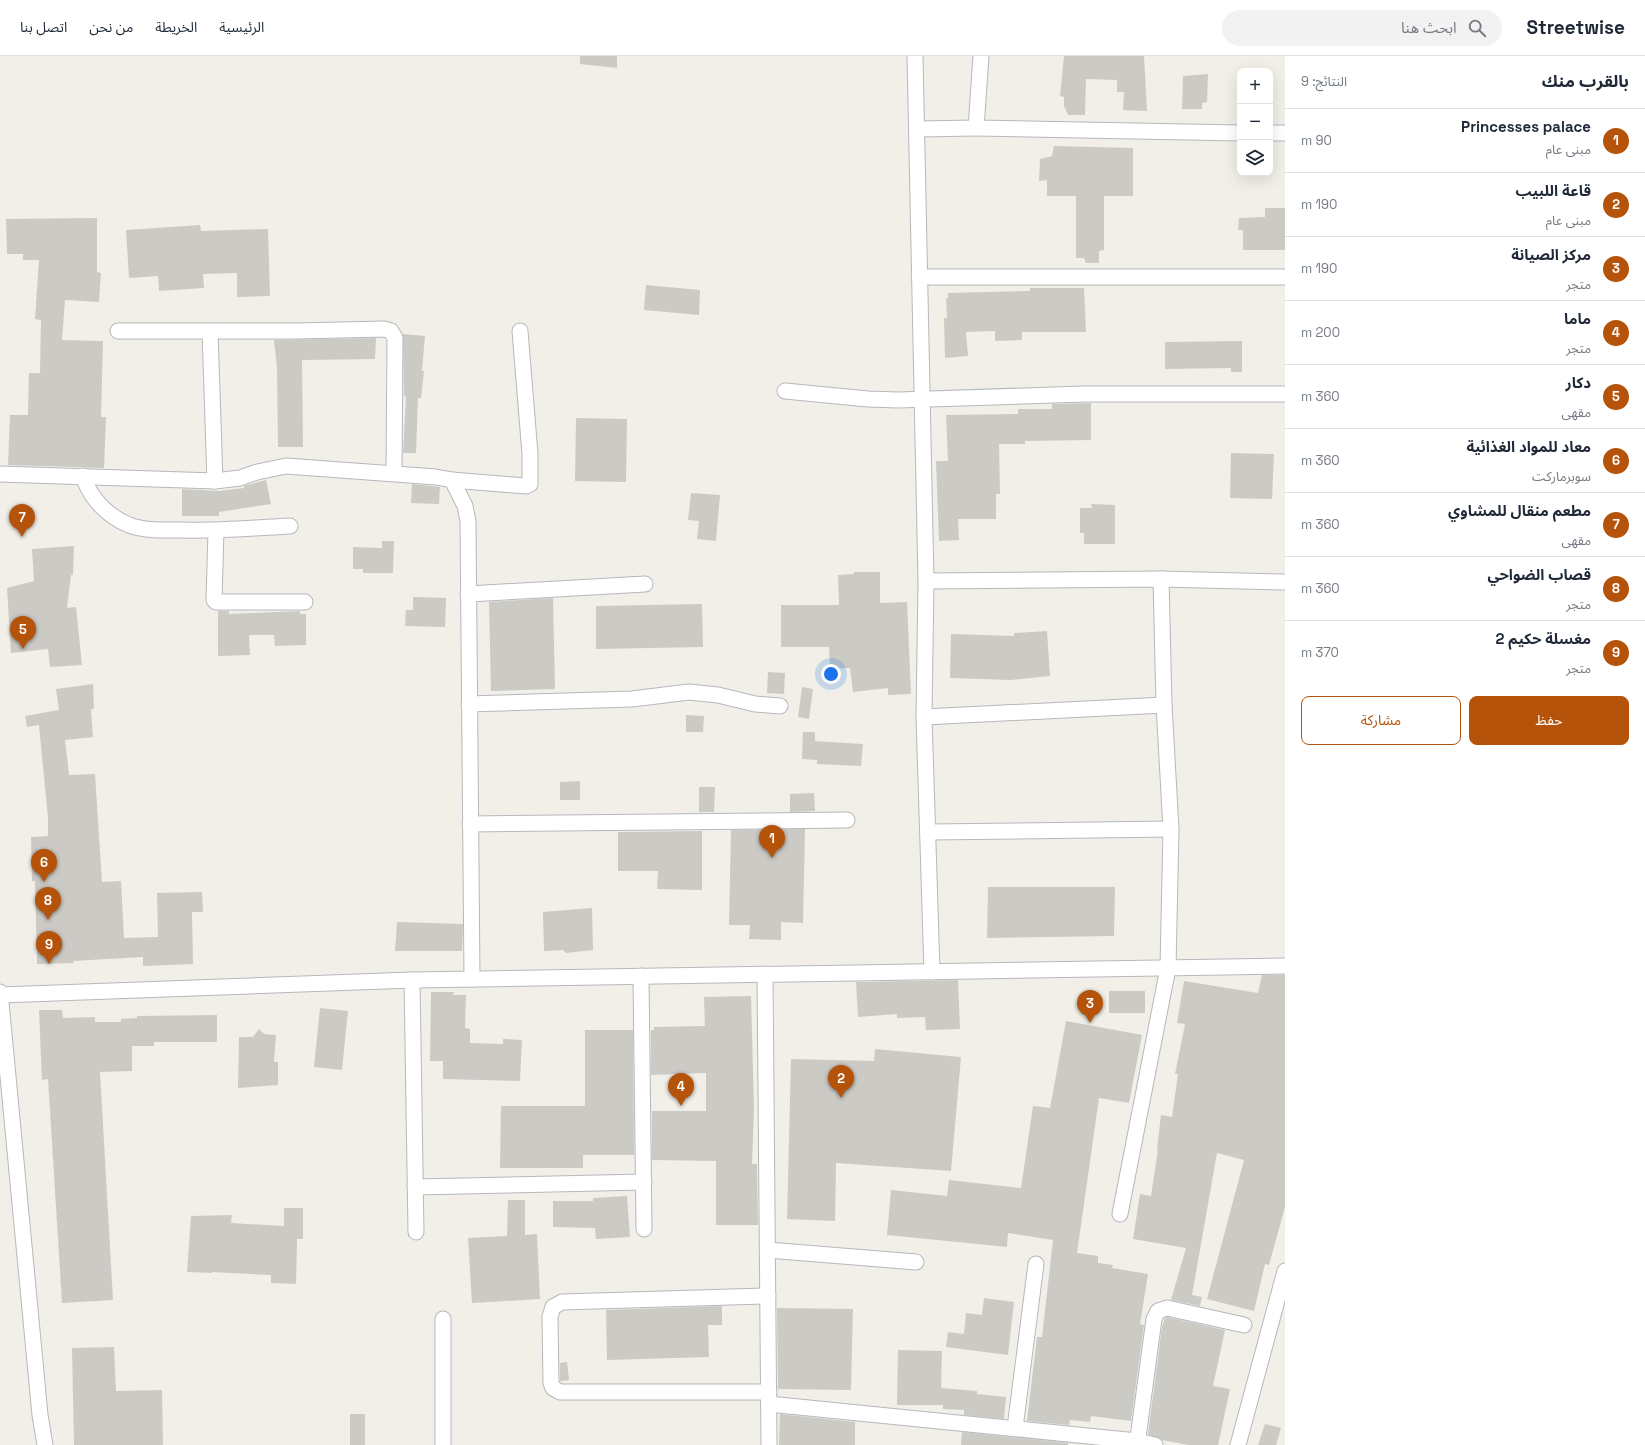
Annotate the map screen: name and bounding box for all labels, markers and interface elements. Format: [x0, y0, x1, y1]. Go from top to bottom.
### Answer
search box [1222, 10, 1502, 46]
text: Streetwise [1526, 15, 1625, 40]
icon: search [1466, 17, 1488, 39]
text: اتصل بنا [20, 18, 67, 36]
text: من نحن [89, 18, 133, 36]
text: الخريطة [155, 18, 197, 36]
text: الرئيسية [219, 18, 264, 36]
text: ابحث هنا [1401, 18, 1456, 37]
map controls [1237, 68, 1273, 176]
button: + [1237, 68, 1273, 104]
text: بالقرب منك [1542, 70, 1629, 92]
text: النتائج: 9 [1301, 73, 1347, 90]
button: − [1237, 104, 1273, 140]
text: Princesses palace [1461, 117, 1591, 136]
text: 90 m [1301, 132, 1332, 149]
text: 1 [1613, 132, 1619, 149]
button: layers [1237, 140, 1273, 176]
text: مبنى عام [1546, 141, 1591, 158]
text: قاعة اللبيب [1515, 181, 1591, 200]
text: 190 m [1301, 196, 1337, 213]
text: 2 [1612, 196, 1620, 213]
text: مبنى عام [1546, 212, 1591, 229]
text: مركز الصيانة [1511, 245, 1591, 264]
text: 190 m [1301, 260, 1337, 277]
text: 3 [1612, 260, 1620, 277]
text: متجر [1566, 276, 1591, 293]
text: ماما [1564, 309, 1591, 328]
text: 200 m [1301, 324, 1340, 341]
text: 4 [1612, 324, 1620, 341]
text: متجر [1566, 340, 1591, 357]
text: دكار [1566, 373, 1591, 392]
text: 360 m [1301, 388, 1340, 405]
text: 5 [1612, 388, 1620, 405]
text: مقهى [1562, 404, 1591, 421]
text: معاد للمواد الغذائية [1466, 437, 1591, 456]
text: 360 m [1301, 452, 1340, 469]
text: 6 [1612, 452, 1620, 469]
text: سوبرماركت [1532, 468, 1591, 485]
text: مطعم منقال للمشاوي [1448, 501, 1591, 520]
pin: 7 [9, 504, 35, 537]
text: 360 m [1301, 516, 1340, 533]
text: 7 [1612, 516, 1620, 533]
text: مقهى [1562, 532, 1591, 549]
text: قصاب الضواحي [1487, 565, 1591, 584]
text: 360 m [1301, 580, 1340, 597]
text: 8 [1612, 580, 1620, 597]
text: متجر [1566, 596, 1591, 613]
pin: 5 [10, 616, 36, 649]
text: مغسلة حكيم 2 [1496, 629, 1591, 648]
text: 370 m [1301, 644, 1339, 661]
text: 9 [1612, 644, 1620, 661]
text: متجر [1566, 660, 1591, 677]
your location [821, 664, 841, 684]
button: مشاركة [1301, 696, 1461, 745]
button: حفظ [1469, 696, 1629, 745]
pin: 1 [759, 825, 785, 858]
pin: 6 [31, 849, 57, 882]
pin: 8 [35, 887, 61, 920]
pin: 9 [36, 931, 62, 964]
pin: 3 [1077, 990, 1103, 1023]
pin: 2 [828, 1065, 854, 1098]
pin: 4 [668, 1073, 694, 1106]

